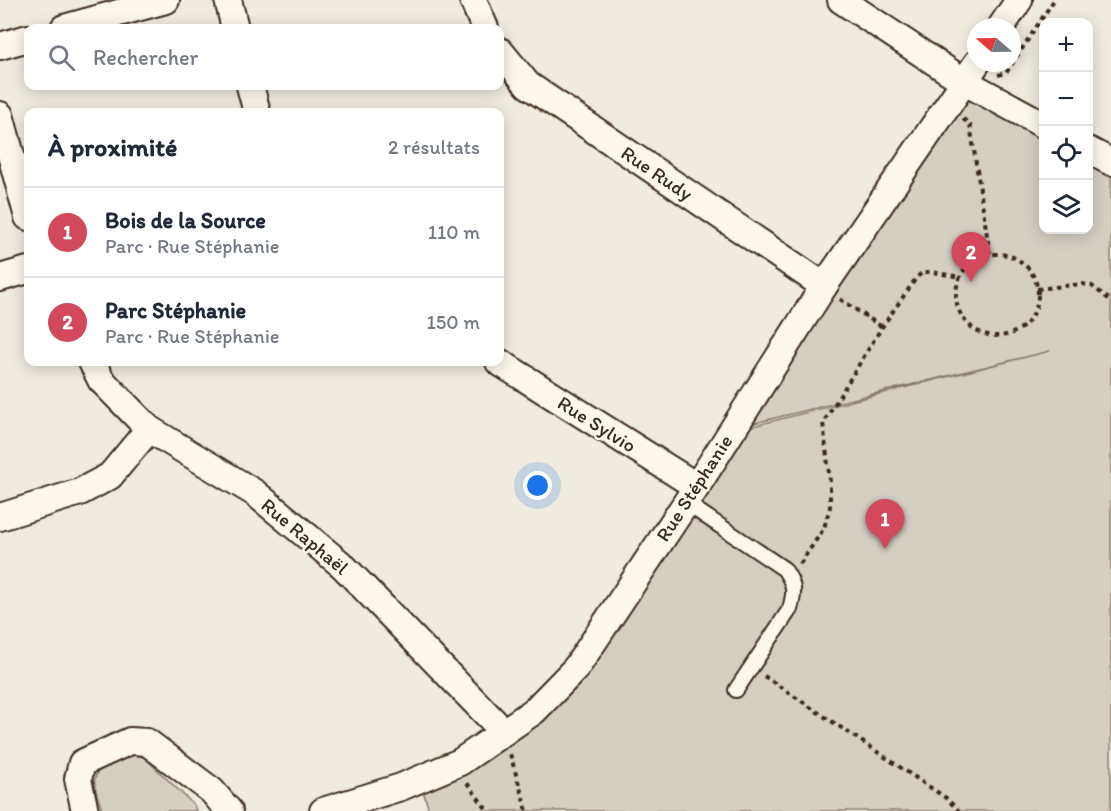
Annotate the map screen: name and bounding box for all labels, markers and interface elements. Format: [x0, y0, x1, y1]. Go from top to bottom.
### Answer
north arrow [967, 18, 1021, 72]
map controls [1039, 18, 1093, 234]
button: + [1039, 18, 1093, 72]
search box [24, 24, 504, 90]
icon: search [45, 41, 78, 74]
text: Rechercher [93, 44, 198, 71]
button: − [1039, 72, 1093, 126]
button: locate [1039, 126, 1093, 180]
text: À proximité [48, 131, 177, 163]
text: 2 résultats [388, 135, 480, 159]
street label: Rue Rudy [617, 140, 698, 206]
button: layers [1039, 180, 1093, 234]
text: Bois de la Source [105, 207, 266, 234]
text: 1 [63, 220, 72, 244]
text: 110 m [428, 220, 480, 244]
pin: 2 [952, 232, 990, 282]
text: Parc · Rue Stéphanie [105, 234, 279, 258]
text: Parc Stéphanie [105, 297, 246, 324]
text: 2 [62, 310, 73, 334]
text: 150 m [427, 310, 480, 334]
text: Parc · Rue Stéphanie [105, 324, 279, 348]
street label: Rue Sylvio [553, 391, 641, 457]
street label: Rue Stéphanie [651, 430, 737, 546]
your location [523, 471, 552, 500]
street label: Rue Raphaël [257, 493, 354, 580]
pin: 1 [866, 500, 904, 549]

